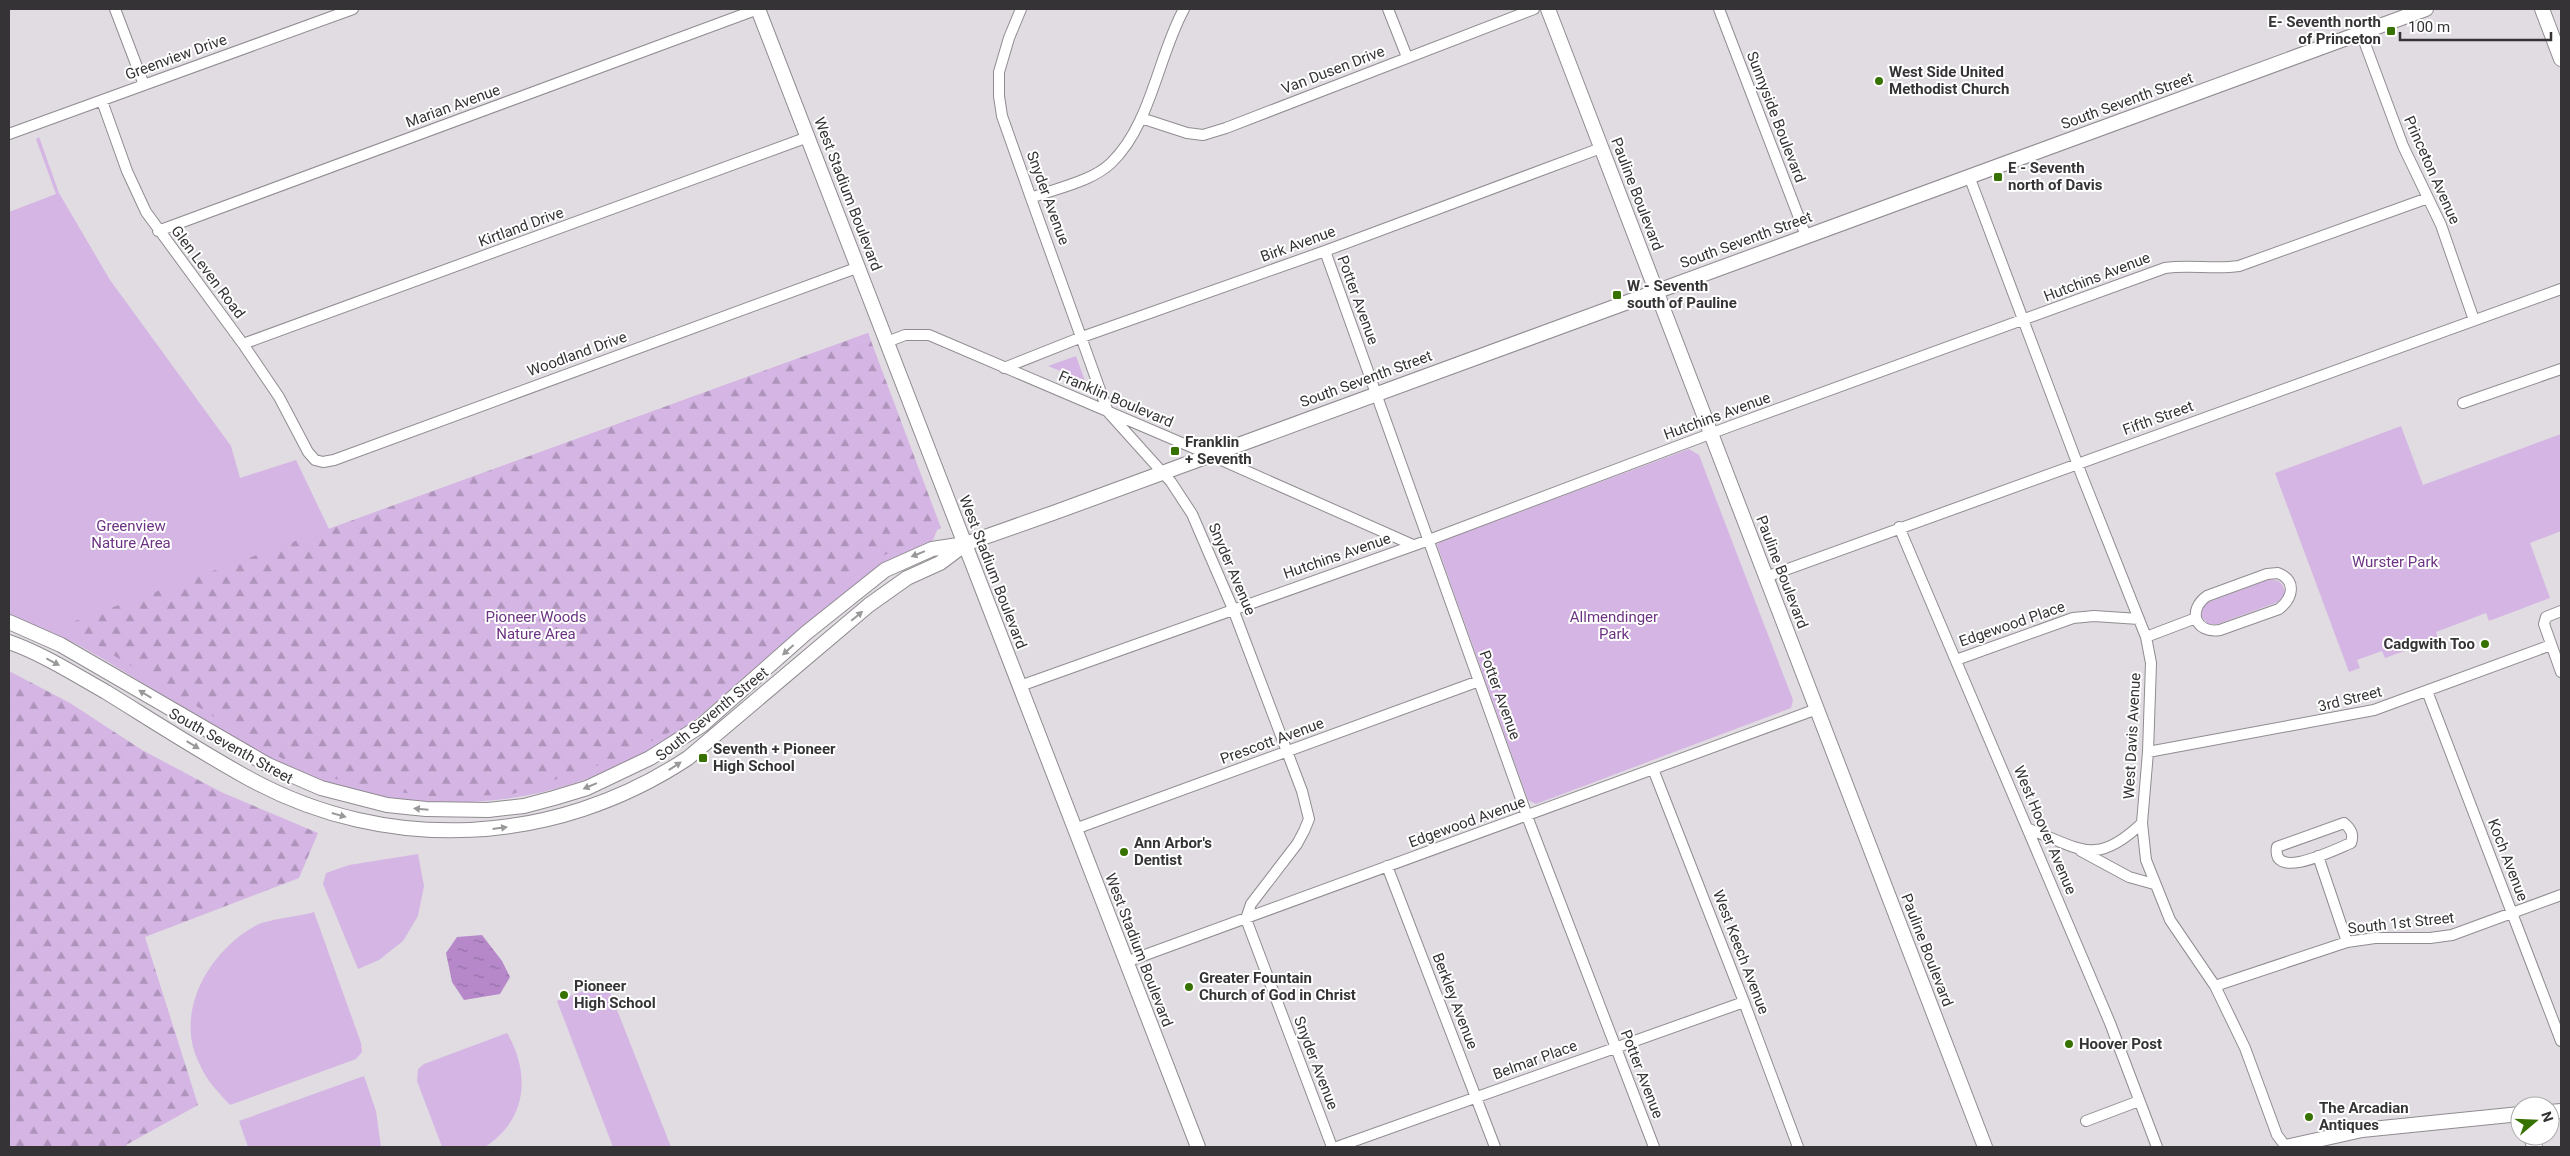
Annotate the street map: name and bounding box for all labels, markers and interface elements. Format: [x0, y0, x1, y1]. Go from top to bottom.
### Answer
scale bar [2400, 10, 2551, 42]
place label: E- Seventh north of Princeton [2268, 13, 2381, 48]
text: 100 m [2408, 18, 2450, 36]
marker: E- Seventh north of Princeton [2385, 25, 2397, 37]
street label: Greenview Drive [123, 30, 229, 84]
street label: Van Dusen Drive [1279, 42, 1387, 98]
street label: Sunnyside Boulevard [1743, 49, 1809, 185]
place label: West Side United Methodist Church [1889, 63, 2009, 98]
street label: South Seventh Street [2058, 69, 2196, 133]
marker: West Side United Methodist Church [1873, 75, 1885, 87]
street label: Marian Avenue [403, 81, 503, 131]
street label: Princeton Avenue [2400, 113, 2464, 227]
street label: West Stadium Boulevard [810, 115, 886, 273]
street label: Pauline Boulevard [1607, 135, 1667, 253]
street label: Snyder Avenue [1023, 149, 1073, 247]
place label: E - Seventh north of Davis [2008, 159, 2103, 194]
marker: E - Seventh north of Davis [1992, 171, 2004, 183]
street label: Kirtland Drive [476, 203, 566, 251]
street label: South Seventh Street [1677, 208, 1815, 272]
street label: Glen Leven Road [167, 222, 249, 322]
street label: Birk Avenue [1258, 222, 1338, 266]
street label: Hutchins Avenue [2041, 248, 2153, 306]
street label: Potter Avenue [1334, 253, 1382, 347]
place label: W - Seventh south of Pauline [1627, 277, 1737, 312]
marker: W - Seventh south of Pauline [1611, 289, 1623, 301]
street label: Woodland Drive [525, 328, 629, 380]
street label: South Seventh Street [1297, 347, 1435, 411]
street label: Franklin Boulevard [1056, 367, 1176, 431]
street label: Hutchins Avenue [1661, 388, 1773, 444]
street label: Fifth Street [2120, 397, 2196, 439]
place label: Franklin + Seventh [1185, 433, 1252, 468]
marker: Franklin + Seventh [1169, 445, 1181, 457]
street label: West Stadium Boulevard [955, 493, 1031, 651]
street label: Pauline Boulevard [1752, 513, 1812, 631]
park label: Greenview Nature Area [91, 517, 171, 552]
street label: Snyder Avenue [1204, 520, 1260, 618]
street label: Hutchins Avenue [1281, 529, 1393, 583]
one-way arrow [910, 550, 925, 558]
park label: Wurster Park [2352, 553, 2438, 571]
street label: Edgewood Place [1957, 597, 2067, 651]
park label: Pioneer Woods Nature Area [485, 608, 587, 643]
park label: Allmendinger Park [1570, 608, 1658, 643]
one-way arrow [850, 610, 863, 621]
place label: Cadgwith Too [2383, 635, 2475, 653]
marker: Cadgwith Too [2479, 638, 2491, 650]
one-way arrow [781, 644, 794, 655]
street label: Potter Avenue [1476, 648, 1524, 742]
one-way arrow [46, 658, 60, 666]
street label: South Seventh Street [652, 663, 772, 765]
street label: West Davis Avenue [2120, 672, 2144, 800]
street label: 3rd Street [2316, 682, 2384, 716]
one-way arrow [139, 690, 152, 699]
street label: South Seventh Street [166, 704, 296, 788]
street label: Prescott Avenue [1218, 714, 1326, 768]
place label: Seventh + Pioneer High School [713, 740, 836, 775]
one-way arrow [186, 741, 199, 750]
marker: Seventh + Pioneer High School [697, 752, 709, 764]
one-way arrow [669, 762, 682, 771]
street label: West Hoover Avenue [2010, 763, 2080, 897]
one-way arrow [583, 782, 597, 790]
street label: Edgewood Avenue [1406, 793, 1528, 851]
one-way arrow [413, 804, 429, 812]
one-way arrow [331, 811, 346, 819]
street label: Koch Avenue [2484, 816, 2532, 904]
one-way arrow [492, 824, 508, 832]
place label: Ann Arbor's Dentist [1134, 834, 1212, 869]
marker: Ann Arbor's Dentist [1118, 846, 1130, 858]
street label: West Stadium Boulevard [1101, 871, 1177, 1029]
street label: West Keech Avenue [1709, 887, 1773, 1017]
street label: Pauline Boulevard [1897, 891, 1957, 1009]
street label: South 1st Street [2347, 908, 2455, 938]
street label: Berkley Avenue [1428, 950, 1482, 1052]
place label: Greater Fountain Church of God in Christ [1199, 969, 1356, 1004]
place label: Pioneer High School [574, 977, 656, 1012]
marker: Greater Fountain Church of God in Christ [1183, 981, 1195, 993]
marker: Pioneer High School [558, 989, 570, 1001]
street label: Snyder Avenue [1290, 1014, 1342, 1112]
street label: Potter Avenue [1617, 1027, 1667, 1121]
place label: Hoover Post [2079, 1035, 2162, 1053]
street label: Belmar Place [1491, 1036, 1580, 1084]
marker: Hoover Post [2063, 1038, 2075, 1050]
north arrow [2510, 1096, 2560, 1146]
place label: The Arcadian Antiques [2319, 1099, 2409, 1134]
text: N [2538, 1109, 2556, 1124]
marker: The Arcadian Antiques [2303, 1111, 2315, 1123]

